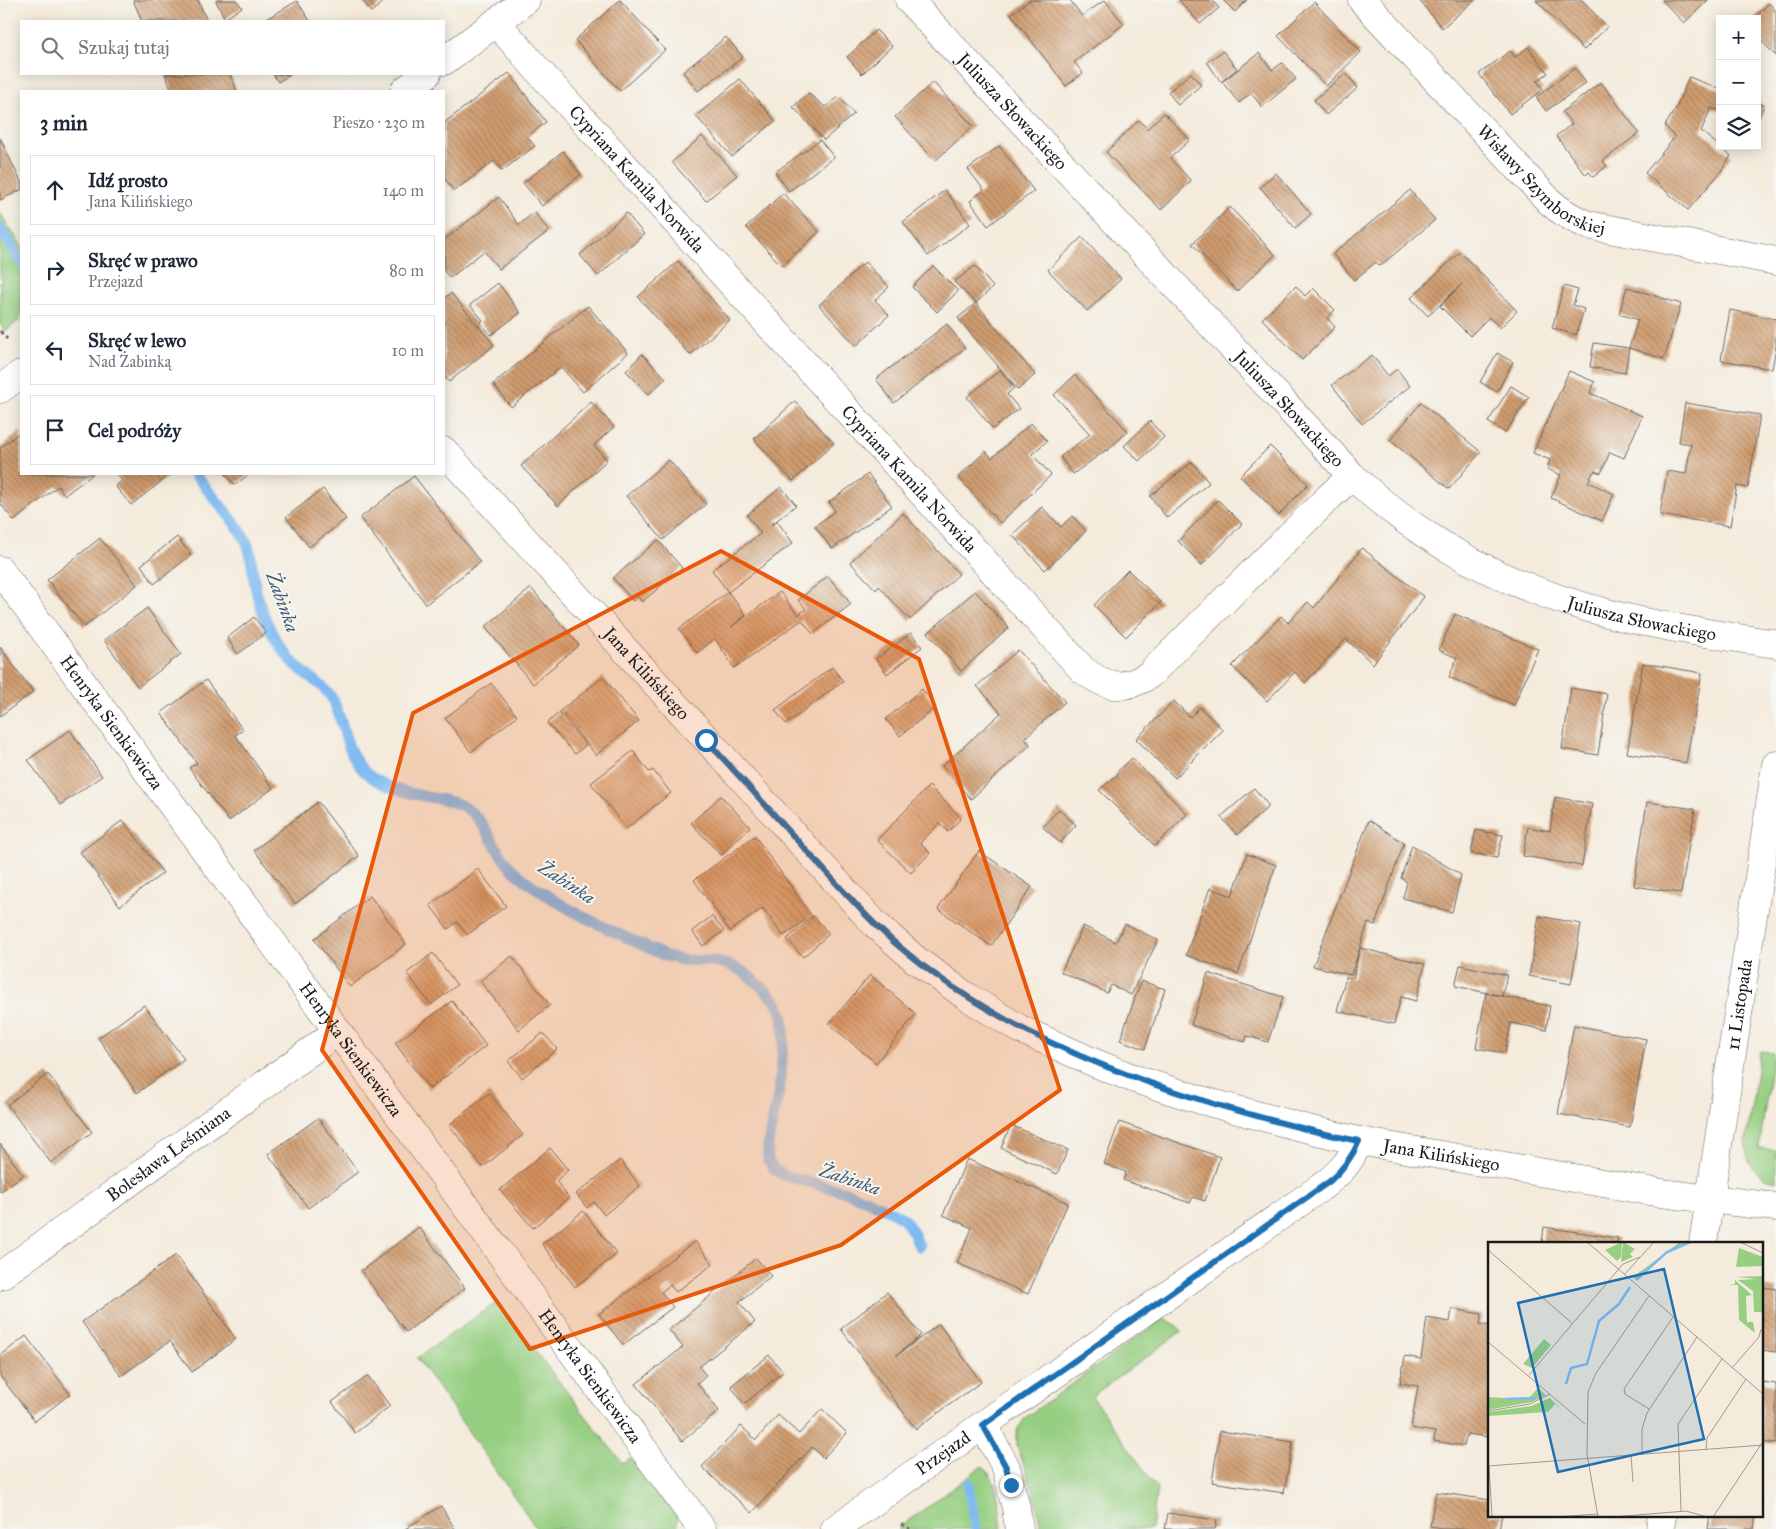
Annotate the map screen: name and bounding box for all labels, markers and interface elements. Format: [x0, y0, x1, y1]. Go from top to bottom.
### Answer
map controls [1716, 15, 1761, 150]
button: + [1716, 15, 1761, 60]
search box [20, 20, 445, 75]
icon: search [38, 34, 66, 62]
text: Szukaj tutaj [78, 36, 170, 59]
street label: Juliusza Słowackiego [951, 47, 1072, 174]
button: − [1716, 60, 1761, 105]
street label: Cypriana Kamila Norwida [564, 101, 710, 258]
button: layers [1716, 105, 1761, 150]
text: 3 min [40, 110, 88, 136]
text: Pieszo · 230 m [333, 113, 425, 132]
street label: Wisławy Szymborskiej [1473, 120, 1607, 239]
text: Idź prosto [88, 169, 168, 192]
icon: ahead [41, 176, 69, 204]
text: 140 m [383, 181, 424, 200]
text: Jana Kilińskiego [88, 192, 193, 211]
text: Skręć w prawo [88, 249, 198, 272]
icon: right [41, 256, 69, 284]
text: 80 m [389, 261, 424, 280]
text: Przejazd [88, 272, 143, 291]
text: Skręć w lewo [88, 329, 186, 352]
icon: left [41, 336, 69, 364]
text: 10 m [392, 341, 424, 360]
street label: Juliusza Słowackiego [1227, 344, 1349, 472]
text: Nad Żabinką [88, 352, 171, 371]
street label: Cypriana Kamila Norwida [837, 401, 982, 557]
icon: arrive [41, 416, 69, 444]
text: Cel podróży [88, 419, 181, 442]
water label: Żabinka [261, 568, 305, 635]
street label: Juliusza Słowackiego [1562, 591, 1718, 645]
street label: Jana Kilińskiego [597, 621, 695, 725]
street label: Henryka Sienkiewicza [55, 651, 168, 794]
route start [695, 729, 718, 752]
water label: Żabinka [534, 855, 600, 909]
street label: 11 Listopada [1722, 957, 1757, 1052]
street label: Henryka Sienkiewicza [294, 978, 408, 1121]
street label: Bolesława Leśmiana [102, 1101, 235, 1206]
street label: Jana Kilińskiego [1379, 1134, 1501, 1176]
water label: Żabinka [816, 1158, 883, 1200]
inset map [1488, 1242, 1764, 1516]
street label: Henryka Sienkiewicza [534, 1305, 647, 1448]
street label: Przejazd [911, 1426, 975, 1480]
route end [1000, 1474, 1023, 1497]

